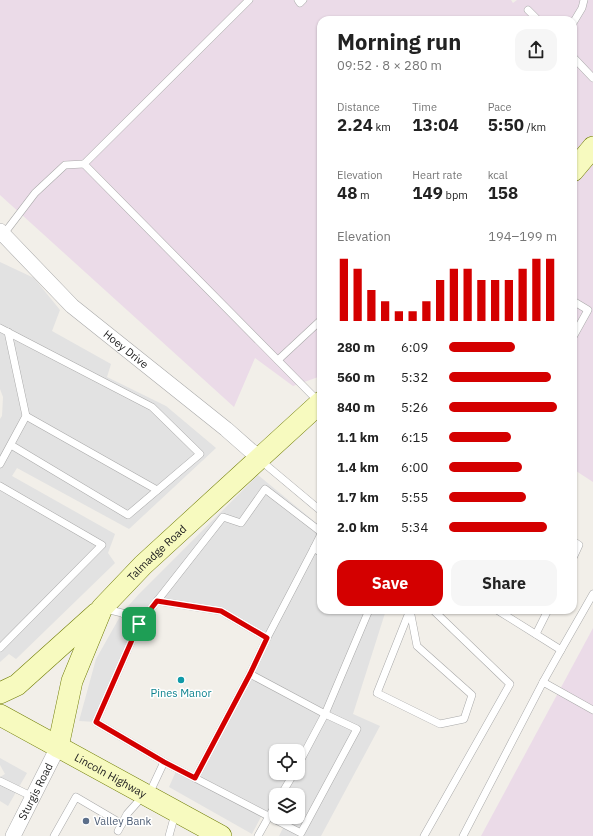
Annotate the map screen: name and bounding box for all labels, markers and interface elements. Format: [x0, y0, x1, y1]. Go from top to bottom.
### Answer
text: Morning run [337, 27, 461, 56]
button: share [515, 29, 557, 71]
text: 09:52 · 8 × 280 m [337, 57, 442, 74]
text: Distance [337, 100, 380, 114]
text: Time [412, 100, 437, 114]
text: Pace [488, 100, 512, 114]
text: 2.24 [337, 114, 373, 136]
text: 13:04 [412, 114, 459, 136]
text: 5:50 [488, 114, 524, 136]
text: km [373, 120, 391, 134]
text: /km [524, 120, 546, 134]
text: Elevation [337, 168, 383, 182]
text: Heart rate [412, 168, 462, 182]
text: kcal [488, 168, 508, 182]
text: 48 [337, 182, 357, 204]
text: 149 [412, 182, 443, 204]
text: 158 [488, 182, 518, 204]
text: m [357, 188, 370, 202]
text: bpm [443, 188, 468, 202]
text: Elevation [337, 228, 391, 245]
text: 194–199 m [488, 228, 557, 245]
street label: Hoey Drive [101, 327, 151, 371]
text: 280 m [337, 339, 375, 356]
text: 6:09 [401, 339, 428, 356]
text: 560 m [337, 369, 375, 386]
text: 5:32 [401, 369, 428, 386]
text: 840 m [337, 399, 375, 416]
text: 5:26 [401, 399, 428, 416]
text: 1.1 km [337, 429, 379, 446]
text: 6:15 [401, 429, 428, 446]
text: 1.4 km [337, 459, 379, 476]
text: 6:00 [401, 459, 428, 476]
text: 1.7 km [337, 489, 379, 506]
text: 5:55 [401, 489, 428, 506]
text: 2.0 km [337, 519, 379, 536]
text: 5:34 [401, 519, 428, 536]
street label: Talmadge Road [124, 522, 189, 584]
button: Save [337, 560, 443, 606]
button: Share [451, 560, 557, 606]
pin [122, 607, 156, 641]
icon: arrive [128, 613, 150, 635]
marker: Pines Manor [176, 675, 186, 685]
place label: Pines Manor [151, 686, 211, 700]
map controls [269, 744, 305, 824]
button: locate [269, 744, 305, 780]
street label: Lincoln Highway [72, 750, 150, 801]
street label: Sturgis Road [15, 760, 56, 822]
button: layers [269, 788, 305, 824]
place label: Valley Bank [94, 814, 152, 828]
marker: Valley Bank [81, 816, 91, 826]

